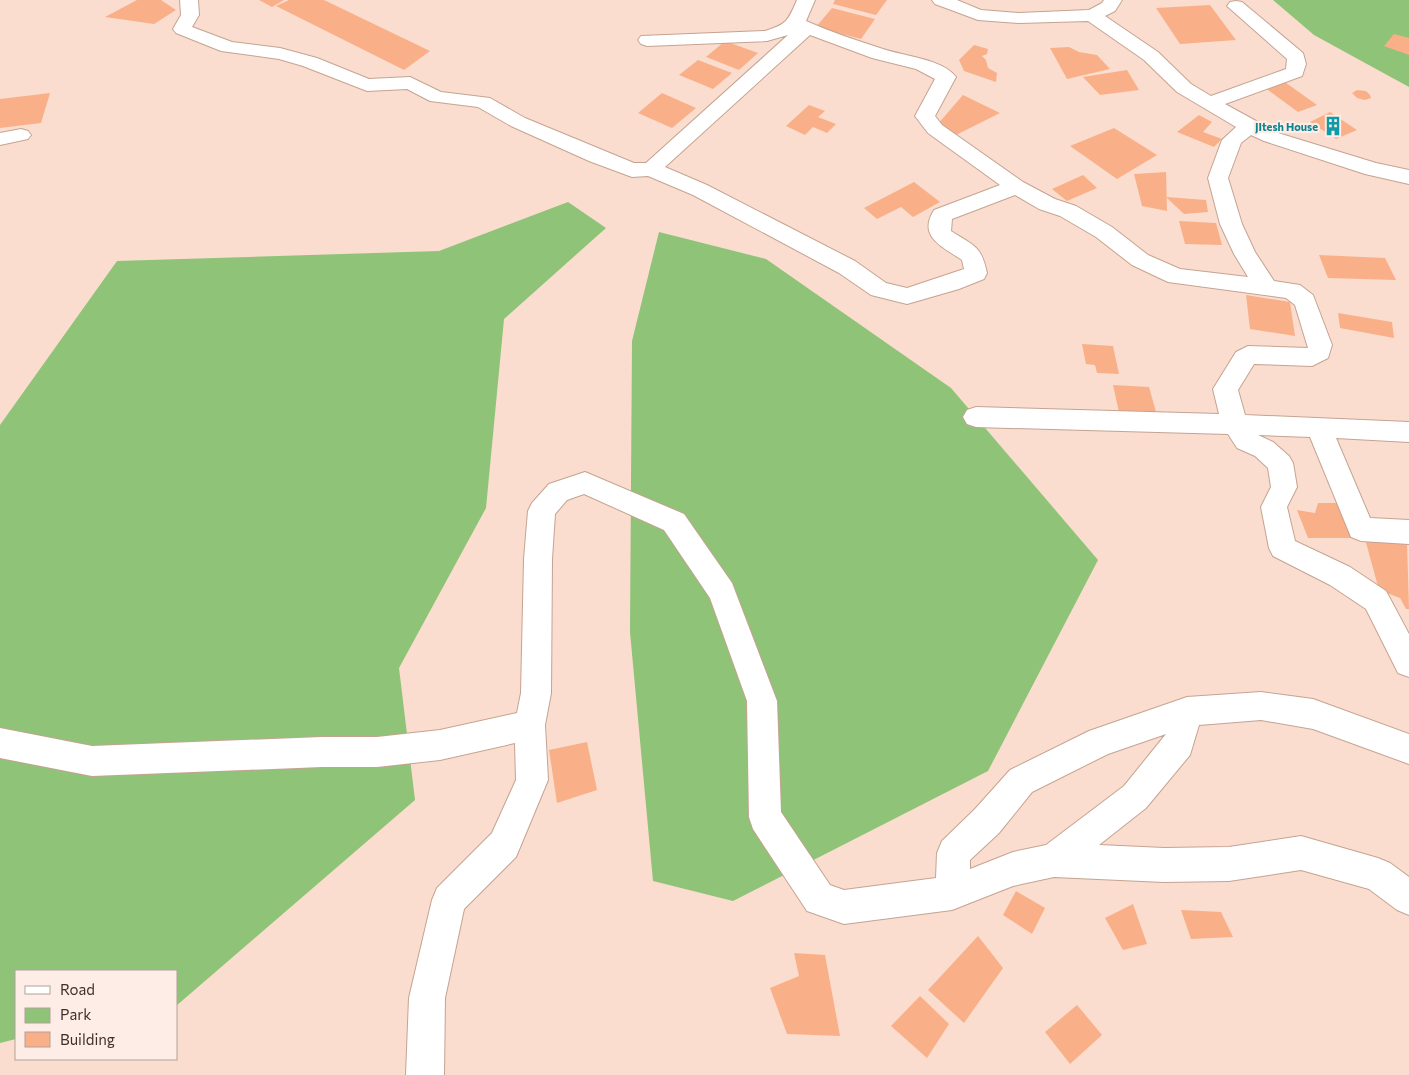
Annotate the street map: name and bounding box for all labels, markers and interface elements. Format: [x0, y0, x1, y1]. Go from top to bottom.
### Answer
building icon: JItesh House [1322, 115, 1344, 137]
place label: JItesh House [1255, 120, 1318, 134]
legend [15, 970, 178, 1060]
text: Road [60, 980, 95, 998]
text: Park [60, 1005, 91, 1023]
text: Building [60, 1030, 115, 1048]

